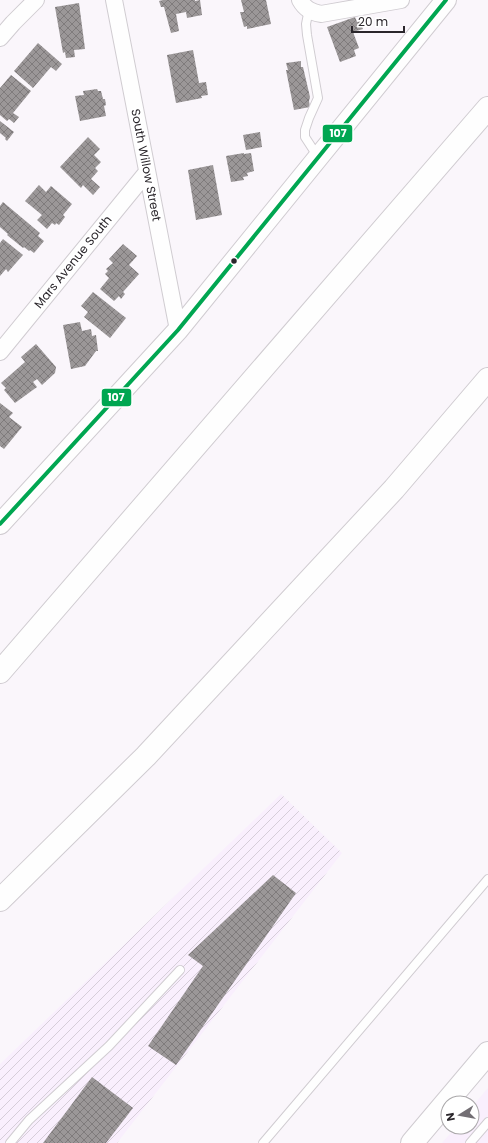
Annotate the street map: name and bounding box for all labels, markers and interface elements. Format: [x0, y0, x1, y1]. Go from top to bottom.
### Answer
scale bar [352, 8, 404, 34]
text: 20 m [358, 13, 388, 30]
street label: South Willow Street [127, 107, 166, 223]
line badge: 107 [322, 124, 353, 143]
text: 107 [329, 125, 347, 141]
street label: Mars Avenue South [30, 212, 115, 312]
unlabelled marker [229, 256, 239, 266]
line badge: 107 [101, 388, 132, 407]
text: 107 [107, 389, 125, 405]
north arrow [440, 1095, 480, 1135]
text: N [442, 1111, 459, 1122]

